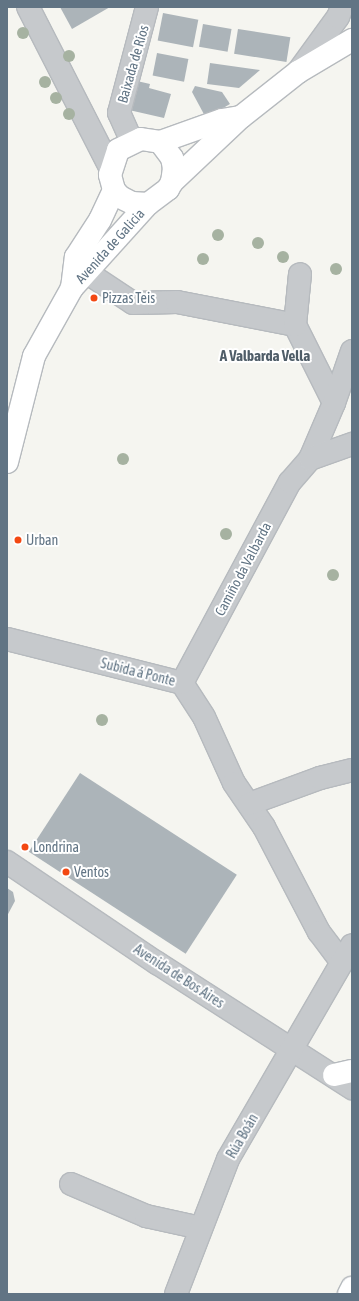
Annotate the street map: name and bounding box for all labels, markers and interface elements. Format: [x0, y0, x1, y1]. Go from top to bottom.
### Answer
street label: Baixada de Ríos [114, 23, 152, 105]
street label: Avenida de Galicia [72, 205, 148, 287]
place label: Pizzas Teis [102, 290, 155, 306]
marker: Pizzas Teis [89, 293, 99, 303]
district label: A Valbarda Vella [220, 347, 310, 365]
street label: Camiño da Valbarda [211, 519, 275, 619]
place label: Urban [26, 532, 58, 548]
marker: Urban [13, 535, 23, 545]
street label: Subida á Ponte [99, 655, 177, 689]
place label: Londrina [33, 839, 79, 855]
marker: Londrina [20, 842, 30, 852]
place label: Ventos [74, 864, 109, 880]
marker: Ventos [61, 867, 71, 877]
street label: Avenida de Bos Aires [131, 941, 227, 1011]
street label: Rúa Boán [223, 1111, 261, 1161]

